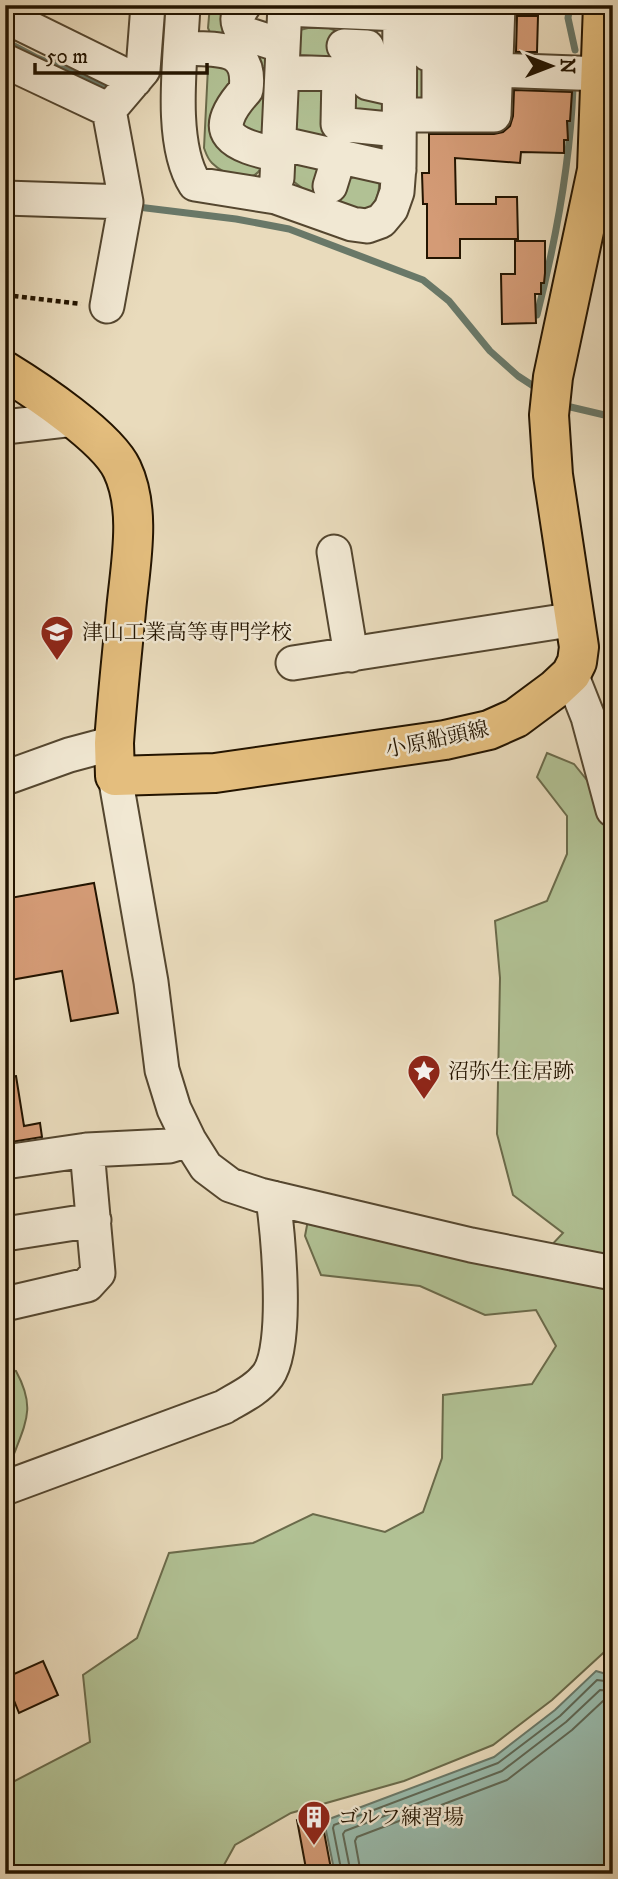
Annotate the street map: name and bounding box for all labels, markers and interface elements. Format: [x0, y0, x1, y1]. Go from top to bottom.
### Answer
scale bar [35, 32, 206, 76]
north arrow [516, 32, 586, 102]
text: 50 m [46, 44, 88, 70]
text: N [555, 58, 578, 74]
school or university icon: 津山工業高等専門学校 [38, 613, 76, 662]
place label: 津山工業高等専門学校 [82, 620, 292, 646]
street label: 小原船頭線 [383, 716, 491, 764]
place icon: 沼弥生住居跡 [405, 1052, 443, 1101]
place label: 沼弥生住居跡 [448, 1059, 574, 1085]
building icon: ゴルフ練習場 [295, 1798, 333, 1847]
place label: ゴルフ練習場 [338, 1805, 464, 1831]

